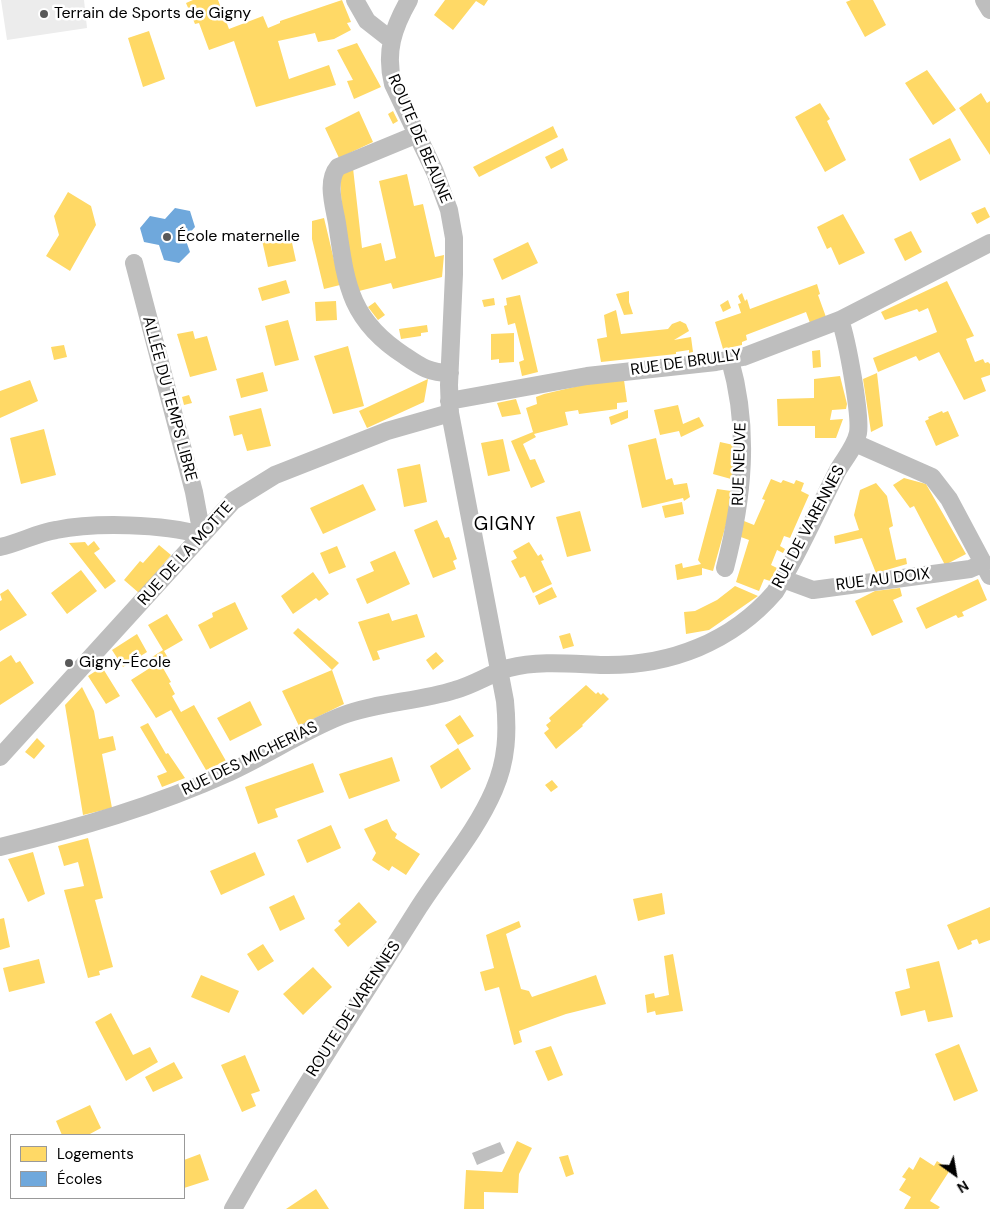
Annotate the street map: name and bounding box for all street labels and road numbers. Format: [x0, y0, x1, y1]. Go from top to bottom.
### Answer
street label: ROUTE DE BEAUNE [383, 72, 455, 206]
street label: ALLÉE DU TEMPS LIBRE [138, 314, 200, 484]
street label: RUE DE BRULLY [629, 346, 743, 380]
street label: RUE NEUVE [729, 422, 751, 506]
street label: RUE DE VARENNES [769, 462, 849, 592]
street label: RUE DE LA MOTTE [134, 498, 238, 610]
street label: RUE AU DOIX [835, 565, 931, 595]
street label: RUE DES MICHERIAS [179, 718, 321, 800]
street label: ROUTE DE VARENNES [303, 938, 405, 1080]

